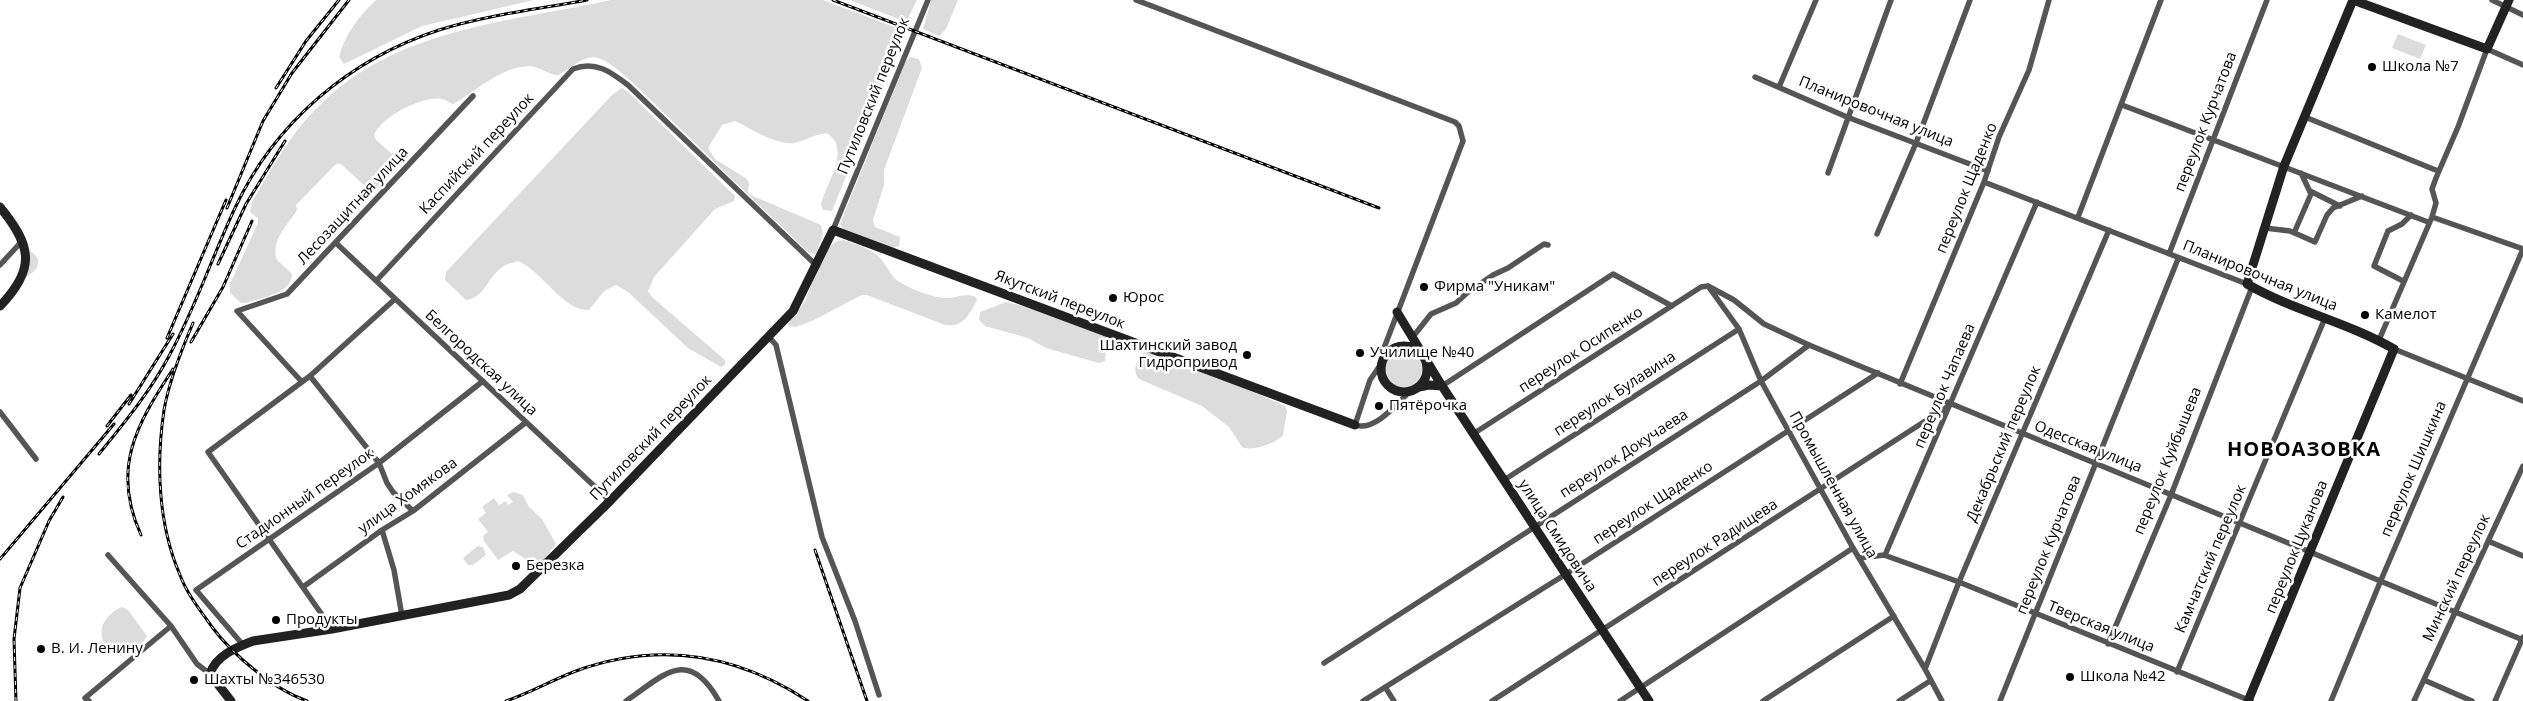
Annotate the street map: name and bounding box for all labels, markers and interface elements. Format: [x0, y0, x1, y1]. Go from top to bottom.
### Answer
street label: Путиловский переулок [834, 15, 914, 177]
street label: переулок Курчатова [2171, 50, 2241, 194]
place label: Школа №7 [2382, 58, 2459, 76]
marker: Школа №7 [2366, 61, 2378, 73]
street label: Планировочная улица [1796, 73, 1956, 151]
street label: Каспийский переулок [416, 90, 538, 218]
street label: переулок Щаденко [1933, 120, 2001, 256]
street label: Лесозащитная улица [294, 143, 412, 269]
street label: Планировочная улица [2180, 237, 2340, 315]
street label: Якутский переулок [992, 267, 1128, 333]
place label: Фирма "Уникам" [1434, 278, 1555, 296]
marker: Фирма "Уникам" [1418, 281, 1430, 293]
place label: Юрос [1123, 289, 1164, 307]
marker: Юрос [1107, 292, 1119, 304]
street label: переулок Осипенко [1516, 303, 1646, 397]
street label: Белгородская улица [421, 306, 541, 420]
place label: Камелот [2375, 306, 2437, 324]
marker: Камелот [2359, 309, 2371, 321]
street label: переулок Чапаева [1911, 321, 1979, 451]
place label: Шахтинский завод Гидропривод [1100, 337, 1237, 372]
place label: Училище №40 [1370, 344, 1474, 362]
marker: Училище №40 [1354, 347, 1366, 359]
street label: переулок Булавина [1551, 348, 1679, 440]
marker: Шахтинский завод Гидропривод [1241, 349, 1253, 361]
street label: Декабрьский переулок [1963, 363, 2045, 525]
street label: Путиловский переулок [586, 372, 716, 504]
street label: переулок Куйбышева [2130, 385, 2206, 537]
place label: Пятёрочка [1389, 397, 1467, 415]
street label: переулок Шишкина [2377, 398, 2451, 540]
marker: Пятёрочка [1373, 400, 1385, 412]
street label: переулок Докучаева [1556, 406, 1692, 502]
street label: Промышленная улица [1785, 409, 1881, 561]
street label: Одесская улица [2031, 417, 2145, 477]
district label: НОВОАЗОВКА [2226, 438, 2382, 462]
street label: Стадионный переулок [233, 445, 377, 553]
street label: улица Хомякова [355, 454, 461, 538]
street label: переулок Щаденко [1590, 458, 1716, 548]
street label: переулок Курчатова [2013, 473, 2085, 617]
street label: улица Смидовича [1514, 476, 1600, 596]
street label: переулок Цуканова [2262, 478, 2332, 616]
street label: Камчатский переулок [2172, 482, 2250, 636]
street label: переулок Радищева [1649, 496, 1781, 590]
street label: Минский переулок [2420, 511, 2494, 645]
place label: Березка [526, 557, 585, 575]
marker: Березка [510, 560, 522, 572]
street label: Тверская улица [2045, 597, 2157, 657]
place label: Продукты [286, 611, 358, 629]
marker: Продукты [270, 614, 282, 626]
place label: В. И. Ленину [51, 640, 143, 658]
marker: В. И. Ленину [35, 643, 47, 655]
place label: Школа №42 [2080, 668, 2165, 686]
place label: Шахты №346530 [204, 671, 325, 689]
marker: Школа №42 [2064, 671, 2076, 683]
marker: Шахты №346530 [188, 674, 200, 686]

